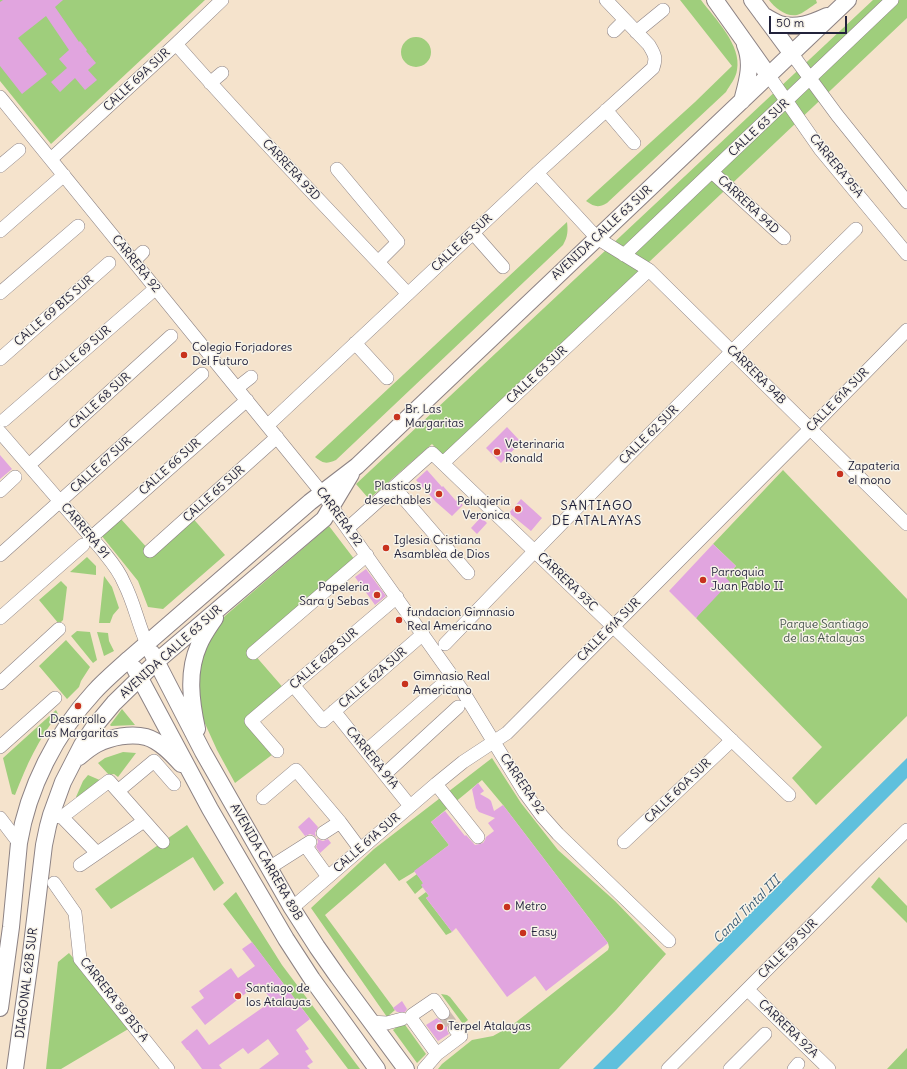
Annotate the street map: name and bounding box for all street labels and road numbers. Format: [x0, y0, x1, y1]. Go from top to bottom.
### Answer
street label: CALLE 69A SUR [101, 46, 173, 114]
street label: CALLE 63 SUR [726, 96, 792, 160]
street label: CARRERA 95A [806, 131, 866, 201]
street label: CARRERA 93D [259, 136, 323, 204]
street label: CARRERA 94D [714, 173, 782, 237]
street label: AVENIDA CALLE 63 SUR [549, 183, 655, 283]
street label: CALLE 65 SUR [429, 211, 495, 275]
street label: CARRERA 92 [109, 232, 163, 296]
street label: CALLE 69 BIS SUR [11, 273, 97, 349]
street label: CALLE 69 SUR [46, 323, 114, 385]
street label: CARRERA 94B [723, 342, 789, 408]
street label: CALLE 63 SUR [504, 343, 570, 407]
street label: CALLE 61A SUR [804, 365, 872, 435]
street label: CALLE 68 SUR [66, 370, 134, 432]
street label: CALLE 62 SUR [617, 403, 681, 467]
street label: CALLE 67 SUR [68, 434, 134, 496]
street label: CALLE 66 SUR [136, 436, 204, 498]
street label: CALLE 65 SUR [180, 463, 248, 525]
street label: CARRERA 92 [313, 485, 365, 549]
street label: CARRERA 91 [58, 500, 112, 562]
street label: CARRERA 93C [534, 550, 600, 614]
street label: CALLE 61A SUR [574, 595, 644, 665]
street label: AVENIDA CALLE 63 SUR [117, 602, 225, 702]
street label: CALLE 62B SUR [287, 626, 361, 692]
street label: CALLE 62A SUR [336, 645, 410, 711]
street label: CARRERA 91A [343, 724, 401, 792]
street label: CARRERA 92 [497, 751, 547, 817]
street label: CALLE 60A SUR [642, 756, 714, 826]
street label: AVENIDA CARRERA 89B [227, 801, 305, 923]
street label: CALLE 61A SUR [331, 810, 403, 876]
street label: CALLE 59 SUR [755, 916, 821, 982]
street label: DIAGONAL 62B SUR [13, 927, 41, 1039]
street label: CARRERA 89 BIS A [77, 955, 151, 1045]
street label: CARRERA 92A [755, 997, 821, 1061]

